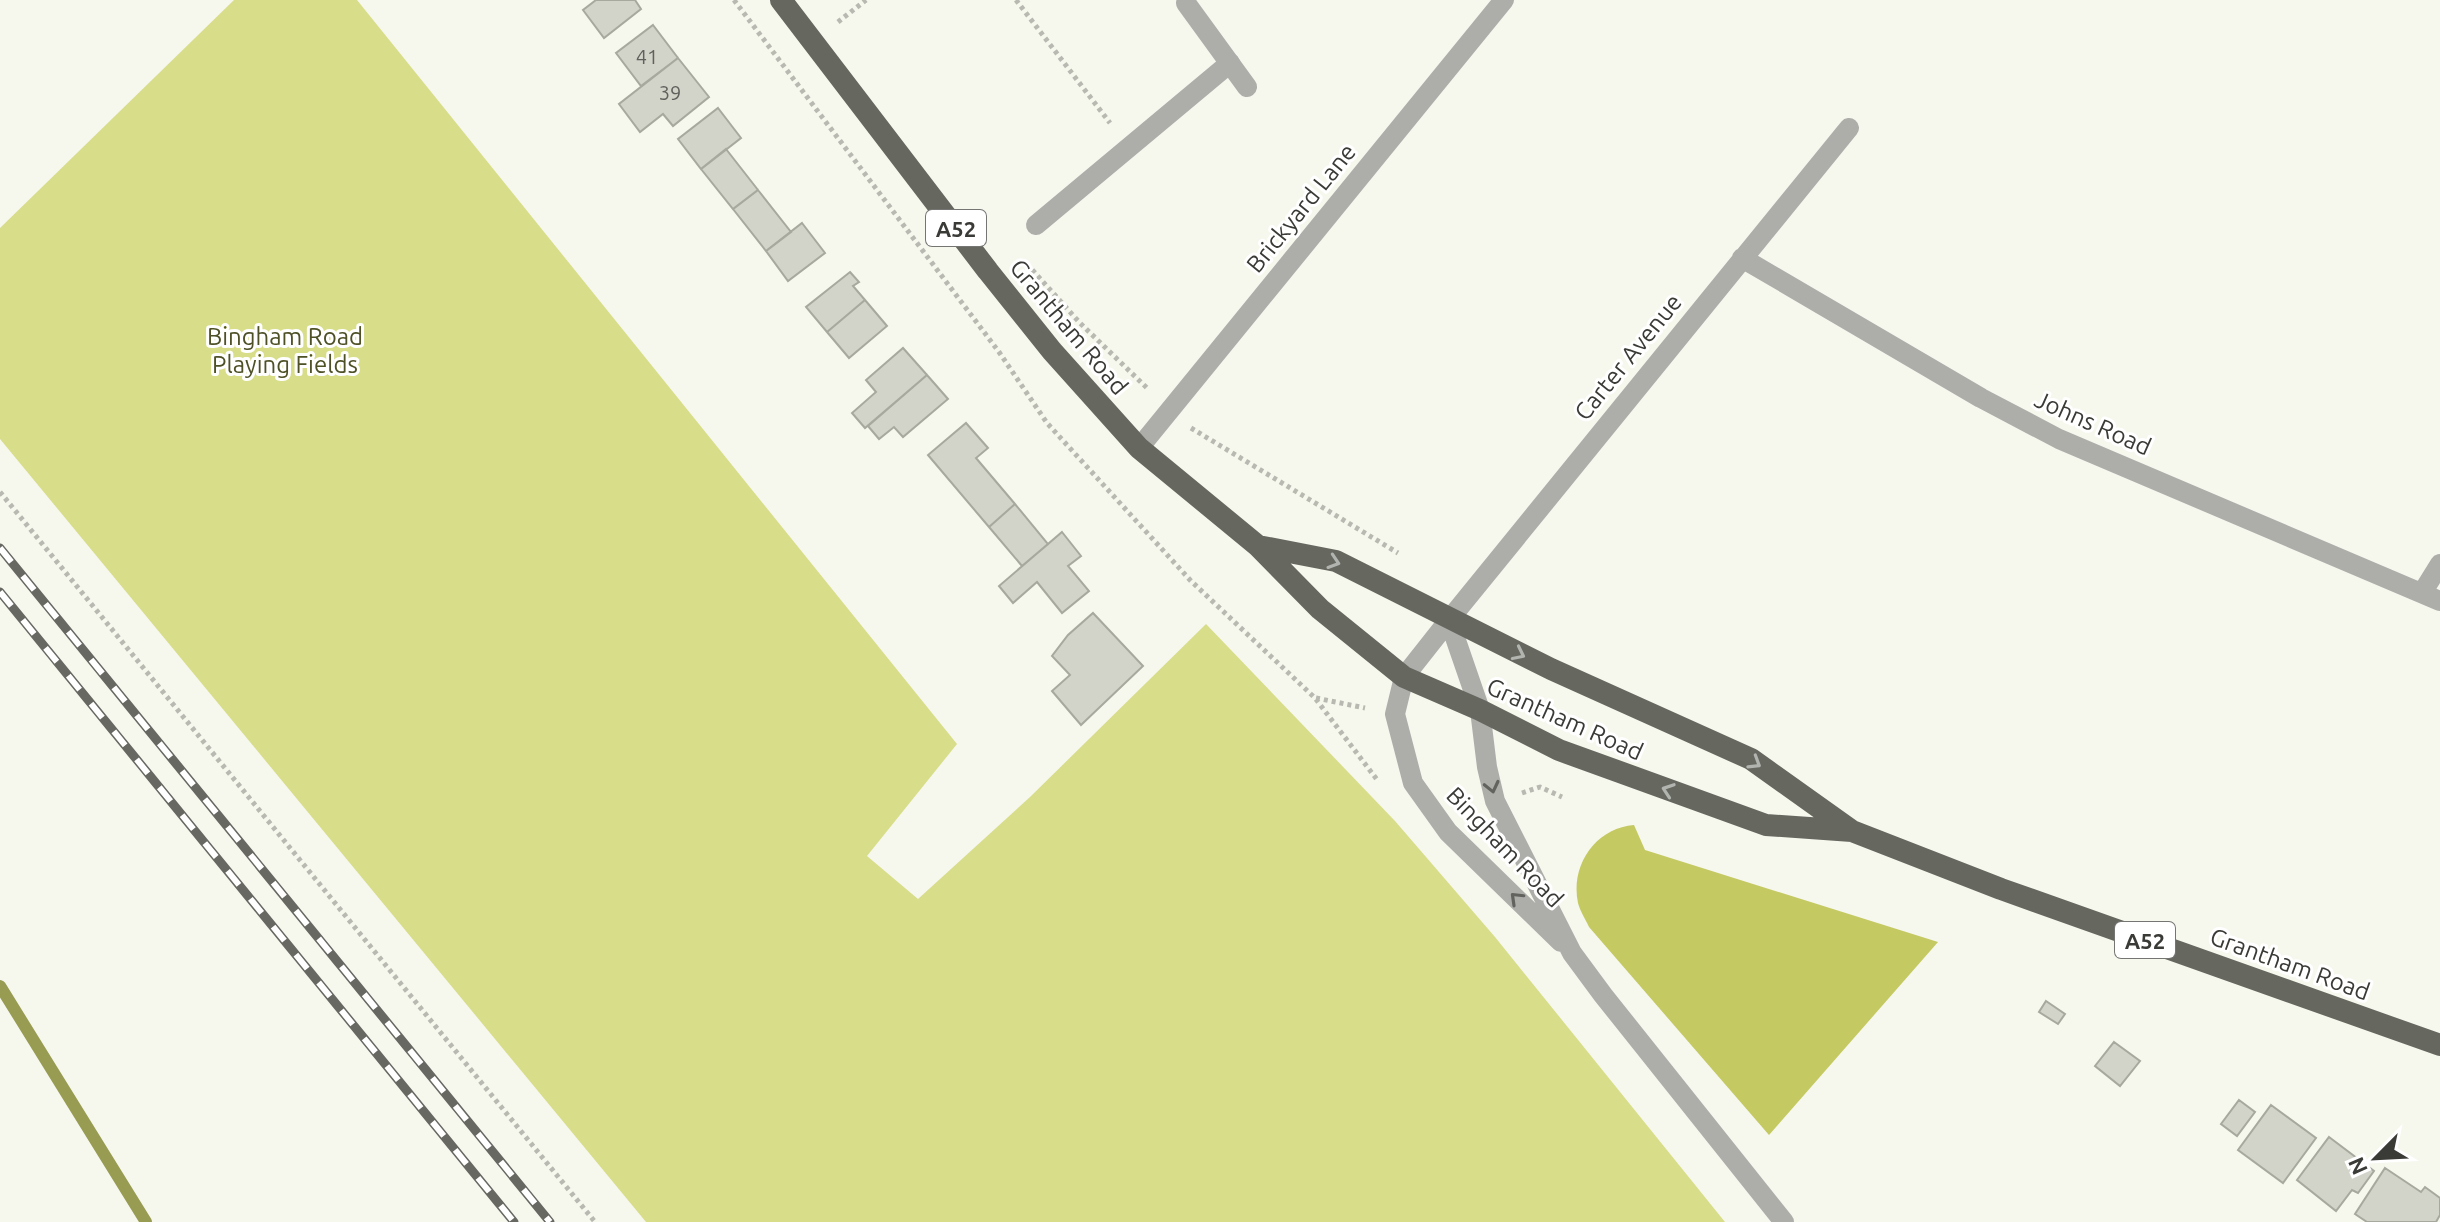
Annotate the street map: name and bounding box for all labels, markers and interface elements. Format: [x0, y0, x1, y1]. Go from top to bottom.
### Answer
house number: 41 [636, 45, 658, 68]
house number: 39 [659, 81, 681, 104]
street label: Brickyard Lane [1241, 138, 1361, 278]
road number: A52 [926, 210, 986, 246]
street label: Grantham Road [1005, 254, 1133, 400]
street label: Carter Avenue [1569, 289, 1687, 425]
park label: Bingham Road Playing Fields [207, 323, 363, 378]
street label: Johns Road [2031, 385, 2155, 461]
one-way arrow [1326, 553, 1340, 569]
one-way arrow [1511, 644, 1526, 660]
street label: Grantham Road [1483, 672, 1647, 766]
one-way arrow [1746, 754, 1761, 769]
one-way arrow [1482, 780, 1499, 793]
street label: Bingham Road [1441, 781, 1569, 913]
one-way arrow [1662, 784, 1676, 800]
one-way arrow [1511, 893, 1525, 907]
road number: A52 [2115, 922, 2175, 958]
street label: Grantham Road [2206, 923, 2374, 1005]
north arrow [2336, 1118, 2416, 1198]
text: N [2343, 1154, 2372, 1179]

